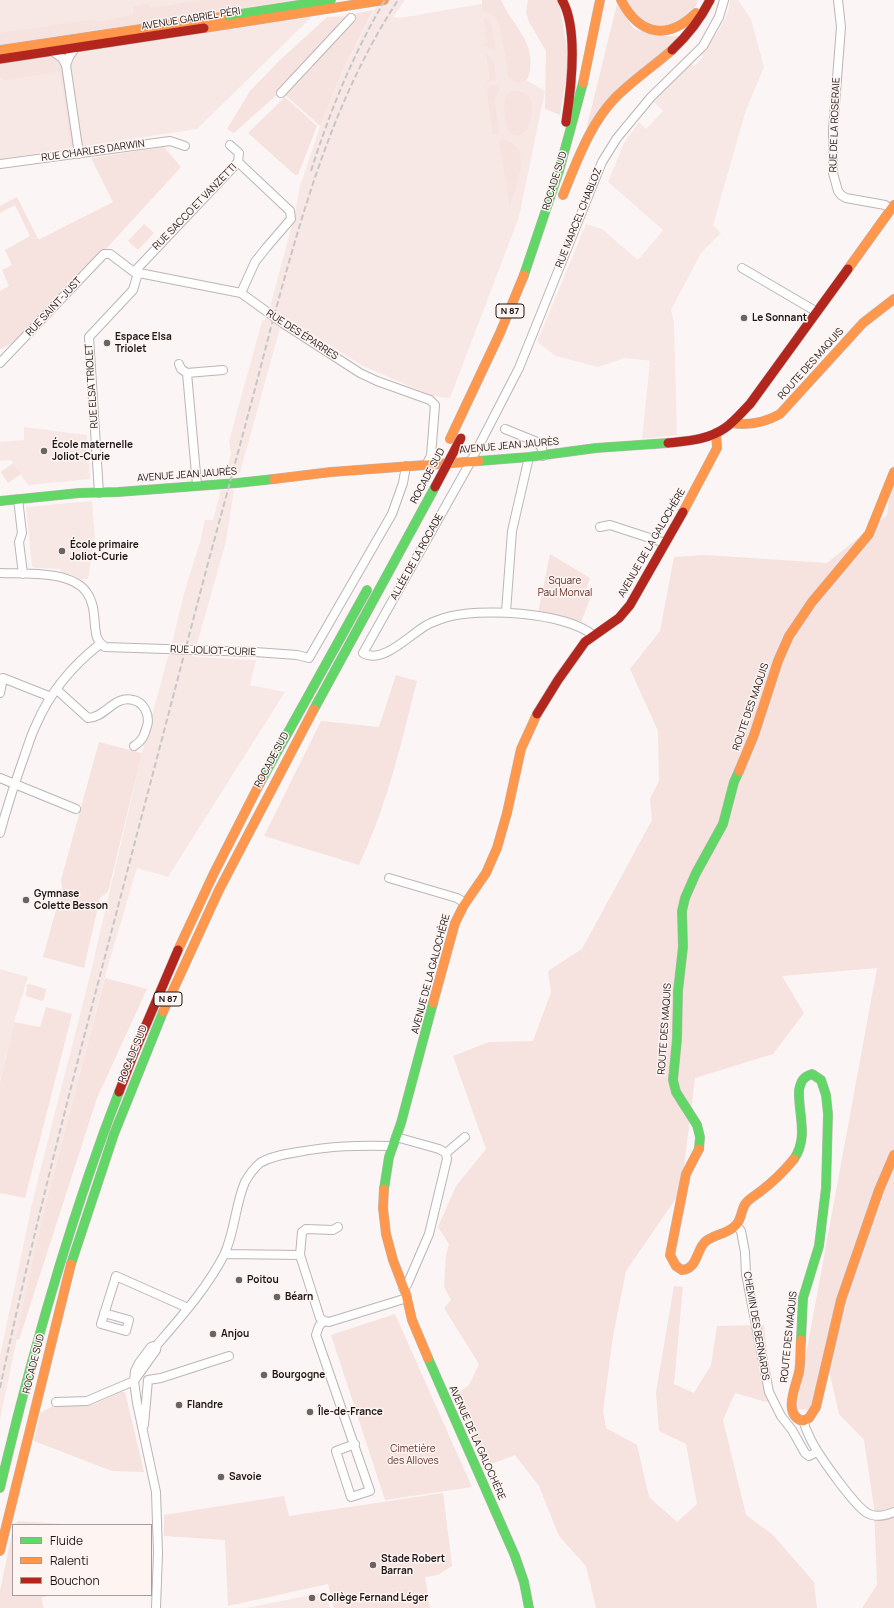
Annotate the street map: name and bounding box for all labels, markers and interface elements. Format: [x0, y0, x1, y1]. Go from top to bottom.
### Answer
street label: AVENUE GABRIEL PÉRI [141, 5, 241, 33]
street label: RUE DE LA ROSERAIE [827, 77, 843, 173]
street label: RUE CHARLES DARWIN [41, 138, 145, 164]
street label: ROCADE SUD [540, 150, 570, 212]
street label: RUE SACCO ET VANZETTI [150, 161, 240, 253]
street label: RUE MARCEL CHABLOZ [553, 166, 605, 270]
street label: RUE SAINT-JUST [24, 275, 84, 339]
road number: N 87 [496, 304, 524, 318]
street label: RUE DES ÉPARRES [264, 307, 340, 363]
place label: Le Sonnant [752, 312, 807, 324]
marker: Le Sonnant [739, 313, 749, 323]
street label: ROUTE DES MAQUIS [776, 326, 846, 402]
place label: Espace Elsa Triolet [115, 331, 172, 354]
marker: Espace Elsa Triolet [102, 338, 112, 348]
street label: RUE ELSA TRIOLET [83, 343, 101, 429]
street label: AVENUE JEAN JAURÈS [459, 436, 559, 456]
place label: École maternelle Joliot-Curie [52, 439, 133, 462]
marker: École maternelle Joliot-Curie [39, 446, 49, 456]
street label: ROCADE SUD [408, 446, 448, 506]
street label: AVENUE JEAN JAURÈS [137, 466, 237, 484]
street label: AVENUE DE LA GALOCHÈRE [616, 486, 688, 600]
street label: ALLÉE DE LA ROCADE [388, 512, 446, 602]
place label: École primaire Joliot-Curie [70, 539, 139, 562]
marker: École primaire Joliot-Curie [57, 546, 67, 556]
park label: Square Paul Monval [538, 575, 592, 598]
street label: RUE JOLIOT-CURIE [170, 644, 256, 658]
street label: ROUTE DES MAQUIS [730, 662, 772, 752]
street label: ROCADE SUD [252, 730, 292, 790]
place label: Gymnase Colette Besson [34, 888, 108, 912]
marker: Gymnase Colette Besson [21, 895, 31, 905]
street label: AVENUE DE LA GALOCHÈRE [409, 913, 453, 1035]
street label: ROUTE DES MAQUIS [656, 983, 674, 1075]
road number: N 87 [154, 992, 182, 1006]
street label: ROCADE SUD [116, 1023, 150, 1085]
street label: CHEMIN DES BERNARDS [741, 1271, 771, 1381]
place label: Poitou [247, 1274, 279, 1286]
marker: Poitou [234, 1275, 244, 1285]
place label: Béarn [285, 1291, 313, 1303]
street label: ROUTE DES MAQUIS [778, 1291, 800, 1383]
marker: Béarn [272, 1292, 282, 1302]
place label: Anjou [221, 1328, 249, 1340]
marker: Anjou [208, 1329, 218, 1339]
street label: ROCADE SUD [21, 1333, 47, 1395]
place label: Bourgogne [272, 1369, 325, 1381]
marker: Bourgogne [259, 1370, 269, 1380]
street label: AVENUE DE LA GALOCHÈRE [446, 1384, 508, 1502]
place label: Flandre [187, 1399, 223, 1411]
marker: Flandre [174, 1400, 184, 1410]
place label: Île-de-France [318, 1406, 383, 1418]
marker: Île-de-France [305, 1407, 315, 1417]
park label: Cimetière des Alloves [387, 1443, 439, 1466]
place label: Savoie [229, 1471, 261, 1483]
marker: Savoie [216, 1472, 226, 1482]
legend [12, 1524, 152, 1596]
text: Fluide [50, 1532, 83, 1549]
text: Ralenti [50, 1552, 89, 1569]
place label: Stade Robert Barran [381, 1553, 445, 1576]
marker: Stade Robert Barran [368, 1560, 378, 1570]
text: Bouchon [50, 1572, 100, 1589]
place label: Collège Fernand Léger [320, 1592, 428, 1604]
marker: Collège Fernand Léger [307, 1593, 317, 1603]

